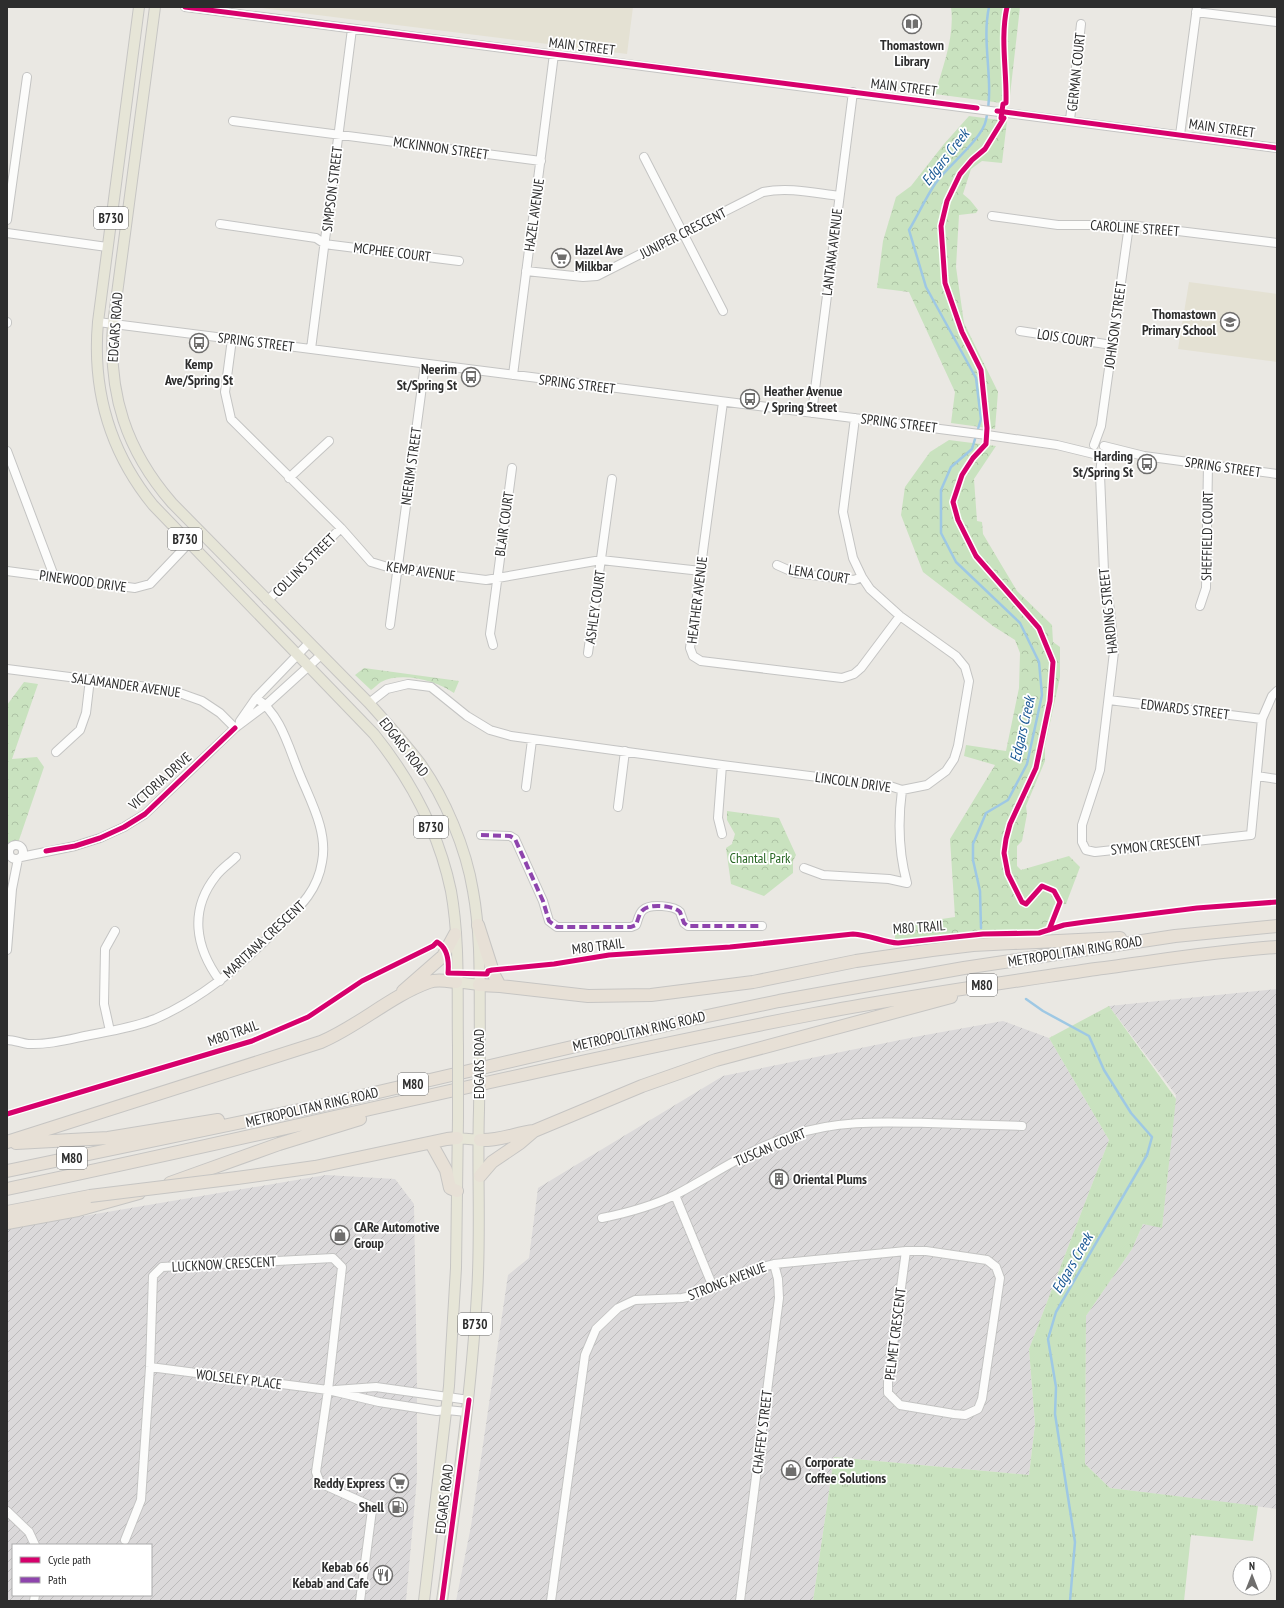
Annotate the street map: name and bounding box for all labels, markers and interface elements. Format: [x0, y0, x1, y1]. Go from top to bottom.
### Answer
library icon: Thomastown Library [901, 13, 923, 35]
street label: GERMAN COURT [1063, 31, 1089, 112]
street label: MAIN STREET [548, 33, 617, 59]
place label: Thomastown Library [880, 36, 944, 70]
street label: MAIN STREET [870, 74, 939, 100]
street label: MAIN STREET [1188, 114, 1257, 142]
water label: Edgars Creek [917, 123, 974, 189]
street label: MCKINNON STREET [392, 132, 491, 164]
street label: SIMPSON STREET [318, 145, 346, 233]
street label: HAZEL AVENUE [520, 177, 548, 253]
street label: JUNIPER CRESCENT [636, 203, 730, 263]
road number: B730 [94, 207, 128, 229]
street label: LANTANA AVENUE [818, 207, 846, 297]
street label: CAROLINE STREET [1090, 216, 1181, 240]
street label: MCPHEE COURT [352, 238, 432, 266]
place label: Hazel Ave Milkbar [575, 241, 623, 275]
supermarket icon: Hazel Ave Milkbar [550, 247, 572, 269]
street label: JOHNSON STREET [1100, 280, 1130, 371]
street label: EDGARS ROAD [104, 291, 126, 363]
place label: Thomastown Primary School [1142, 305, 1217, 339]
school or university icon: Thomastown Primary School [1219, 311, 1241, 333]
street label: LOIS COURT [1036, 325, 1097, 352]
street label: SPRING STREET [217, 328, 296, 356]
bus stop icon: Kemp Ave/Spring St [188, 332, 210, 354]
place label: Kemp Ave/Spring St [164, 355, 233, 389]
place label: Neerim St/Spring St [397, 360, 457, 394]
bus stop icon: Neerim St/Spring St [460, 366, 482, 388]
street label: SPRING STREET [538, 370, 617, 398]
place label: Heather Avenue / Spring Street [763, 382, 842, 416]
bus stop icon: Heather Avenue / Spring Street [739, 388, 761, 410]
street label: SPRING STREET [860, 409, 939, 437]
street label: NEERIM STREET [397, 425, 425, 506]
place label: Harding St/Spring St [1073, 447, 1133, 481]
bus stop icon: Harding St/Spring St [1136, 453, 1158, 475]
street label: SPRING STREET [1184, 453, 1263, 481]
street label: BLAIR COURT [491, 490, 518, 558]
street label: SHEFFIELD COURT [1197, 490, 1217, 581]
road number: B730 [168, 528, 202, 550]
street label: COLLINS STREET [269, 529, 340, 600]
street label: HEATHER AVENUE [683, 555, 711, 645]
street label: KEMP AVENUE [385, 557, 457, 585]
street label: LENA COURT [787, 560, 852, 588]
street label: PINEWOOD DRIVE [38, 566, 128, 596]
street label: HARDING STREET [1094, 567, 1121, 655]
street label: ASHLEY COURT [581, 568, 609, 645]
street label: SALAMANDER AVENUE [70, 668, 182, 702]
water label: Edgars Creek [1005, 692, 1039, 764]
street label: EDWARDS STREET [1140, 695, 1231, 723]
street label: EDGARS ROAD [375, 714, 433, 780]
street label: VICTORIA DRIVE [124, 748, 195, 815]
street label: LINCOLN DRIVE [814, 768, 892, 796]
road number: B730 [414, 816, 448, 838]
street label: SYMON CRESCENT [1110, 831, 1203, 859]
park label: Chantal Park [730, 849, 791, 867]
street label: MARITANA CRESCENT [219, 896, 309, 982]
street label: M80 TRAIL [892, 916, 946, 938]
street label: METROPOLITAN RING ROAD [1007, 931, 1143, 971]
street label: M80 TRAIL [571, 934, 625, 958]
road number: M80 [967, 974, 997, 996]
street label: METROPOLITAN RING ROAD [571, 1007, 707, 1055]
street label: M80 TRAIL [205, 1016, 261, 1050]
street label: EDGARS ROAD [470, 1029, 488, 1099]
road number: M80 [398, 1073, 428, 1095]
street label: METROPOLITAN RING ROAD [244, 1083, 380, 1131]
street label: TUSCAN COURT [731, 1124, 809, 1170]
road number: M80 [57, 1147, 87, 1169]
building icon: Oriental Plums [768, 1168, 790, 1190]
place label: Oriental Plums [793, 1170, 867, 1188]
place label: CARe Automotive Group [354, 1218, 440, 1252]
shop icon: CARe Automotive Group [329, 1224, 351, 1246]
water label: Edgars Creek [1047, 1228, 1098, 1297]
street label: LUCKNOW CRESCENT [171, 1252, 278, 1276]
street label: STRONG AVENUE [685, 1258, 769, 1304]
street label: PELMET CRESCENT [880, 1286, 910, 1381]
road number: B730 [458, 1313, 492, 1335]
street label: WOLSELEY PLACE [195, 1365, 283, 1393]
street label: CHAFFEY STREET [748, 1388, 776, 1475]
place label: Corporate Coffee Solutions [805, 1453, 886, 1487]
shop icon: Corporate Coffee Solutions [780, 1459, 802, 1481]
street label: EDGARS ROAD [431, 1463, 457, 1535]
supermarket icon: Reddy Express [388, 1472, 410, 1494]
place label: Reddy Express [314, 1474, 385, 1492]
fuel station icon: Shell [387, 1496, 409, 1518]
place label: Shell [359, 1498, 385, 1516]
legend [12, 1544, 152, 1596]
text: Cycle path [48, 1552, 91, 1567]
north arrow [1232, 1556, 1272, 1596]
place label: Kebab 66 Kebab and Cafe [292, 1558, 369, 1592]
text: N [1249, 1559, 1255, 1573]
restaurant icon: Kebab 66 Kebab and Cafe [372, 1564, 394, 1586]
text: Path [48, 1572, 66, 1587]

